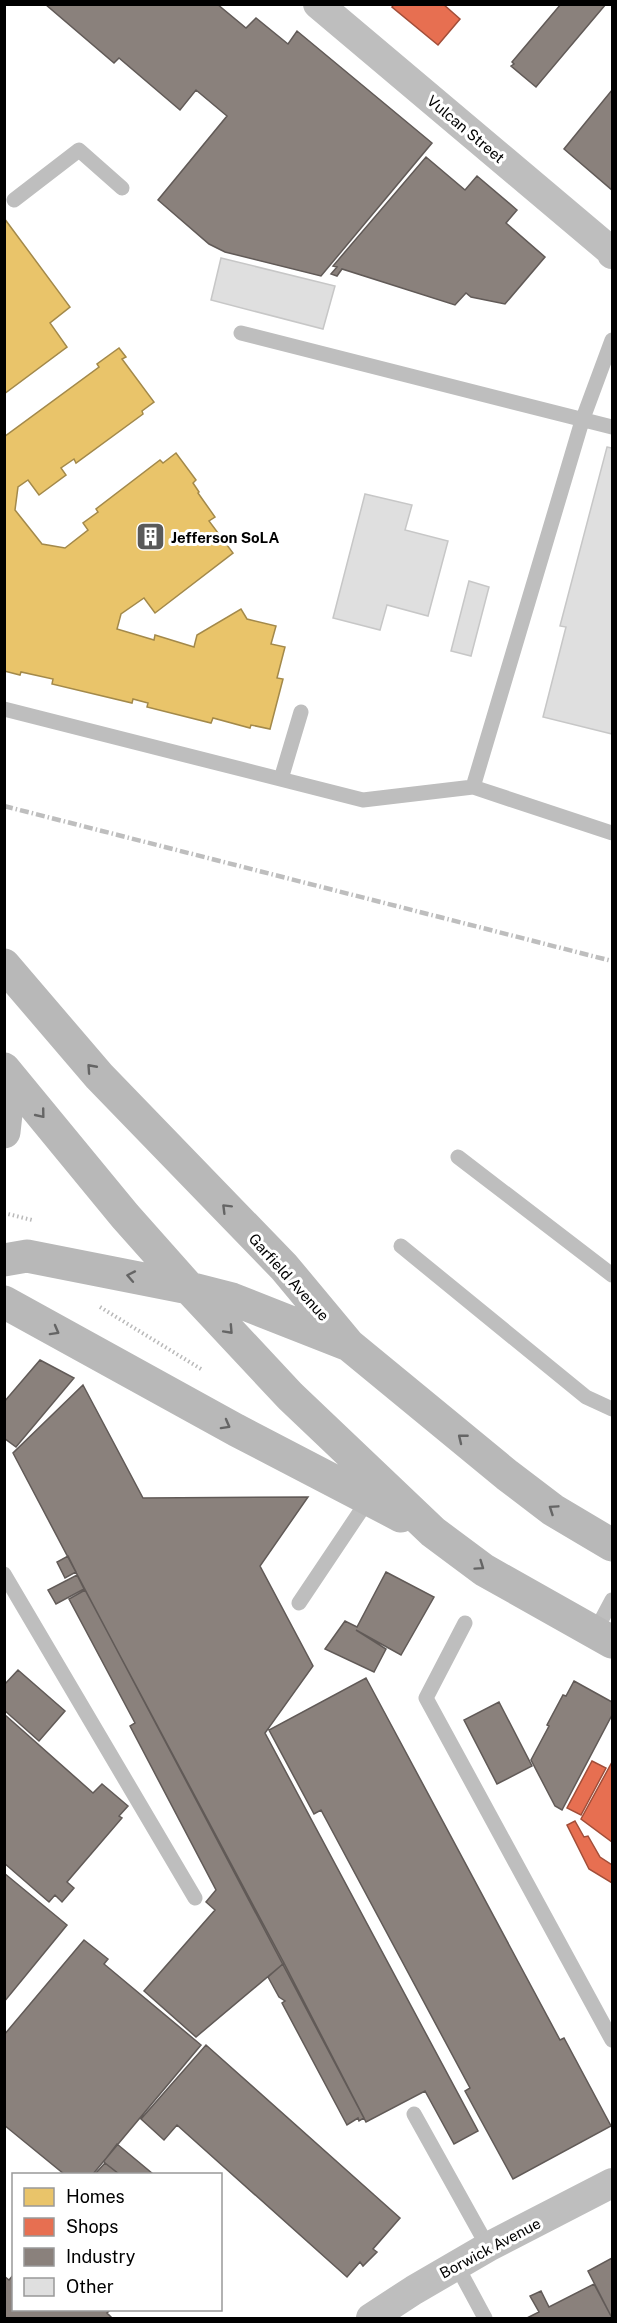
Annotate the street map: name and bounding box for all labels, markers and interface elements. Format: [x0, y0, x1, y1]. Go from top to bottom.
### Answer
street label: Vulcan Street [424, 92, 508, 166]
building icon: Jefferson SoLA [134, 521, 166, 553]
place label: Jefferson SoLA [171, 529, 279, 546]
one-way arrow [87, 1064, 98, 1074]
one-way arrow [34, 1107, 45, 1118]
one-way arrow [223, 1205, 234, 1216]
street label: Garfield Avenue [245, 1230, 333, 1324]
one-way arrow [127, 1270, 137, 1283]
one-way arrow [221, 1323, 232, 1334]
one-way arrow [49, 1324, 59, 1335]
one-way arrow [220, 1418, 230, 1429]
one-way arrow [458, 1434, 469, 1445]
one-way arrow [549, 1505, 560, 1516]
one-way arrow [473, 1559, 484, 1570]
legend [12, 2173, 222, 2311]
text: Homes [66, 2186, 125, 2207]
street label: Borwick Avenue [437, 2214, 543, 2282]
text: Shops [66, 2216, 118, 2237]
text: Industry [66, 2246, 136, 2267]
text: Other [66, 2276, 114, 2297]

